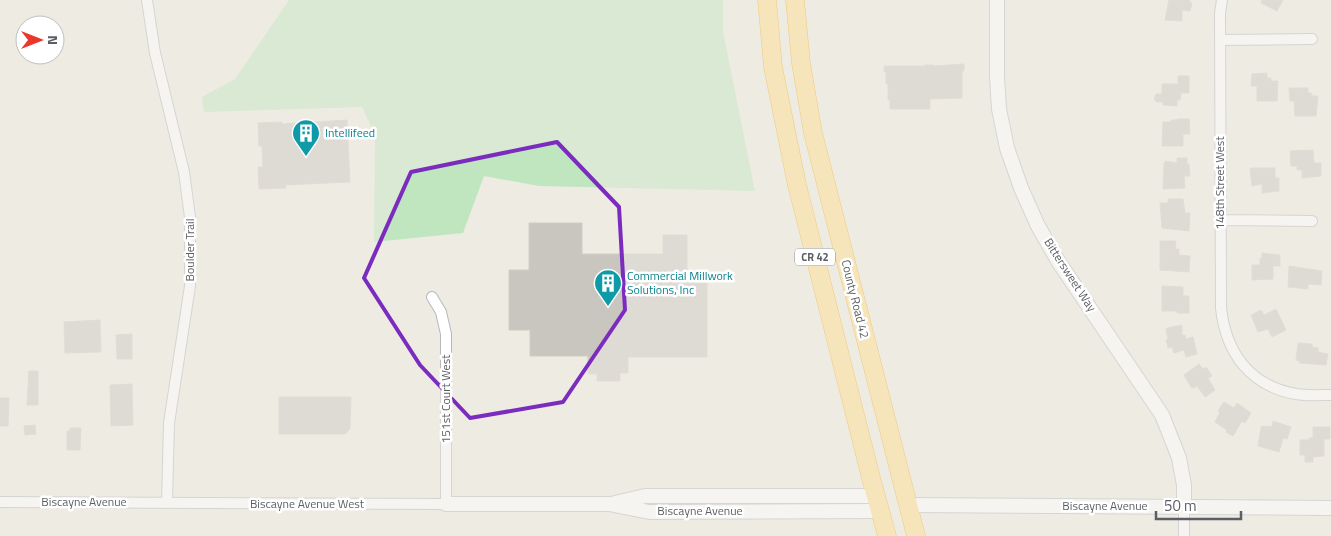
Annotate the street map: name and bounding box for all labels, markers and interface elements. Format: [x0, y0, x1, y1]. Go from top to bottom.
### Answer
north arrow [15, 15, 65, 65]
text: N [43, 35, 64, 45]
building icon: Intellifeed [291, 118, 321, 157]
place label: Intellifeed [325, 123, 375, 142]
street label: 148th Street West [1210, 136, 1229, 230]
street label: Boulder Trail [180, 219, 199, 281]
street label: Bittersweet Way [1039, 234, 1101, 315]
road number: CR 42 [795, 248, 835, 266]
street label: County Road 42 [837, 258, 874, 340]
place label: Commercial Millwork Solutions, Inc [627, 266, 733, 299]
building icon: Commercial Millwork Solutions, Inc [593, 268, 623, 307]
street label: 151st Court West [436, 354, 455, 443]
scale bar [1156, 488, 1241, 520]
street label: Biscayne Avenue [41, 492, 127, 511]
street label: Biscayne Avenue West [250, 494, 365, 513]
text: 50 m [1164, 494, 1197, 517]
street label: Biscayne Avenue [1062, 496, 1148, 515]
street label: Biscayne Avenue [657, 501, 743, 520]

